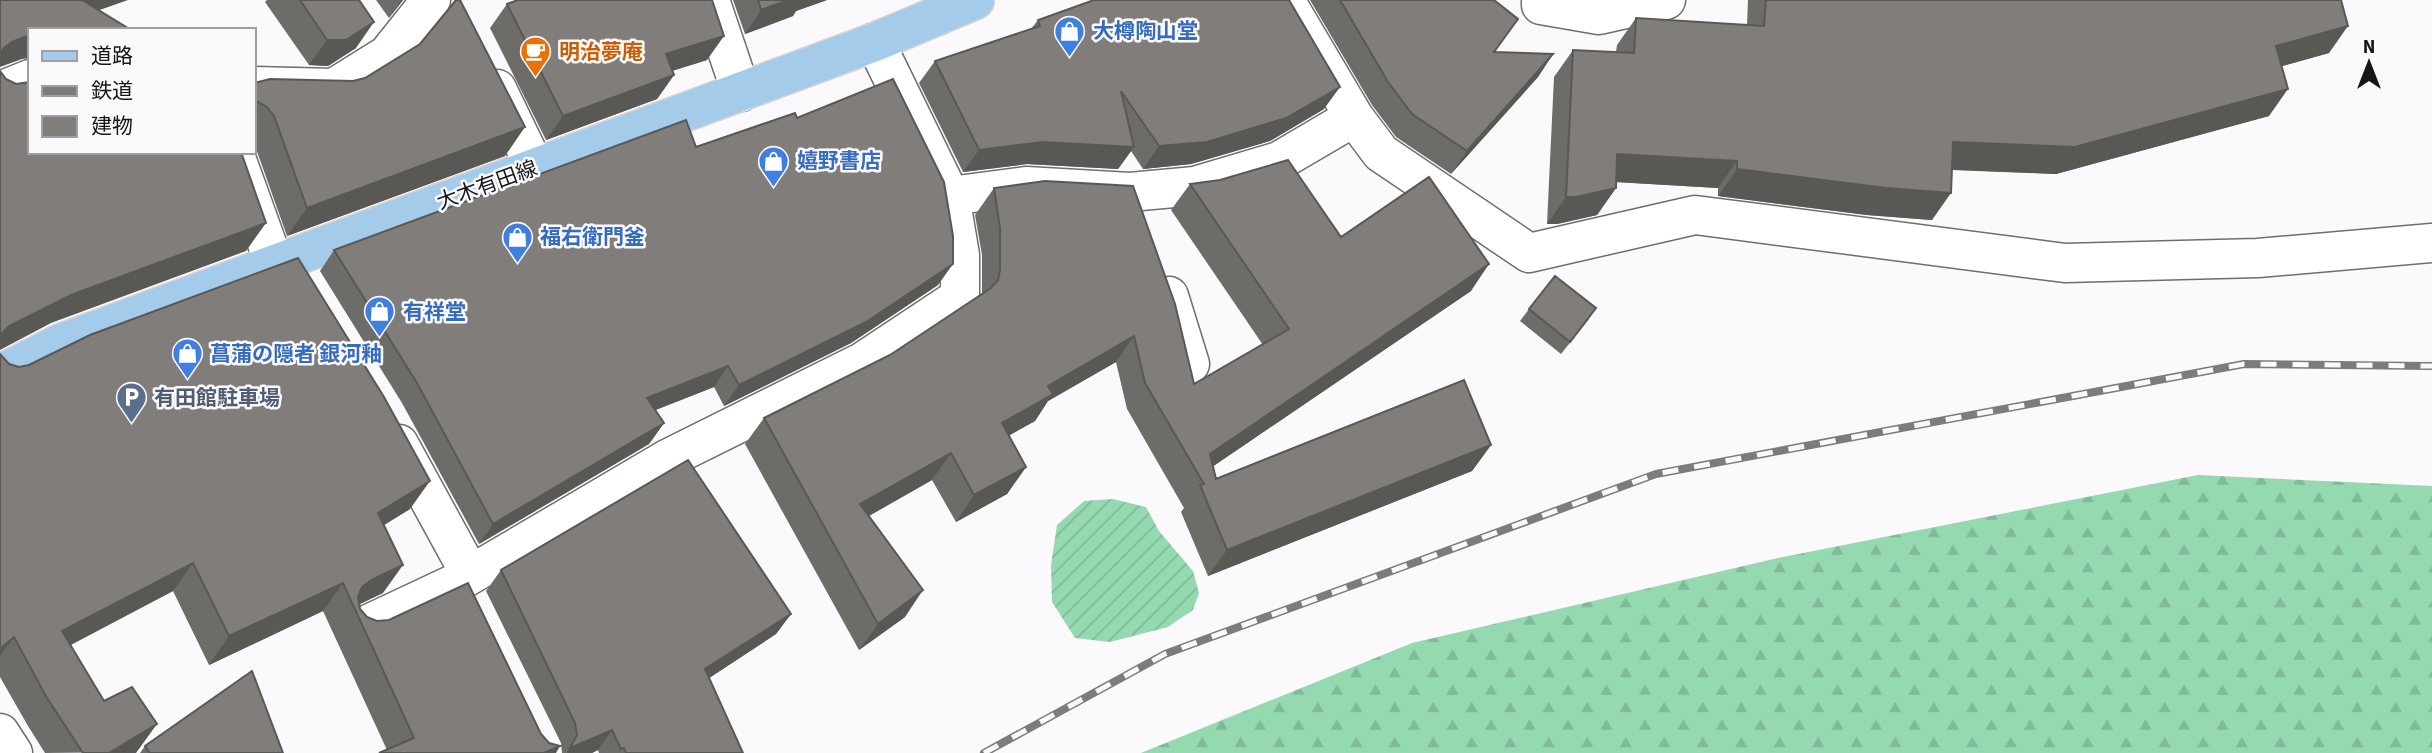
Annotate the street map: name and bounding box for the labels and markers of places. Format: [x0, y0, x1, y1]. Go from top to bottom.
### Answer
shop icon: 大樽陶山堂 [1053, 14, 1087, 58]
place label: 大樽陶山堂 [1093, 16, 1198, 46]
cafe icon: 明治夢庵 [519, 35, 553, 79]
place label: 明治夢庵 [559, 37, 643, 67]
shop icon: 嬉野書店 [757, 144, 791, 188]
place label: 嬉野書店 [797, 146, 881, 176]
shop icon: 福右衛門釜 [500, 220, 534, 264]
place label: 福右衛門釜 [540, 222, 645, 252]
shop icon: 有祥堂 [363, 295, 397, 339]
place label: 有祥堂 [403, 297, 466, 327]
shop icon: 菖蒲の隠者 銀河釉 [170, 337, 204, 381]
place label: 菖蒲の隠者 銀河釉 [210, 339, 382, 369]
parking icon: 有田館駐車場 [114, 381, 148, 425]
place label: 有田館駐車場 [154, 383, 280, 413]

